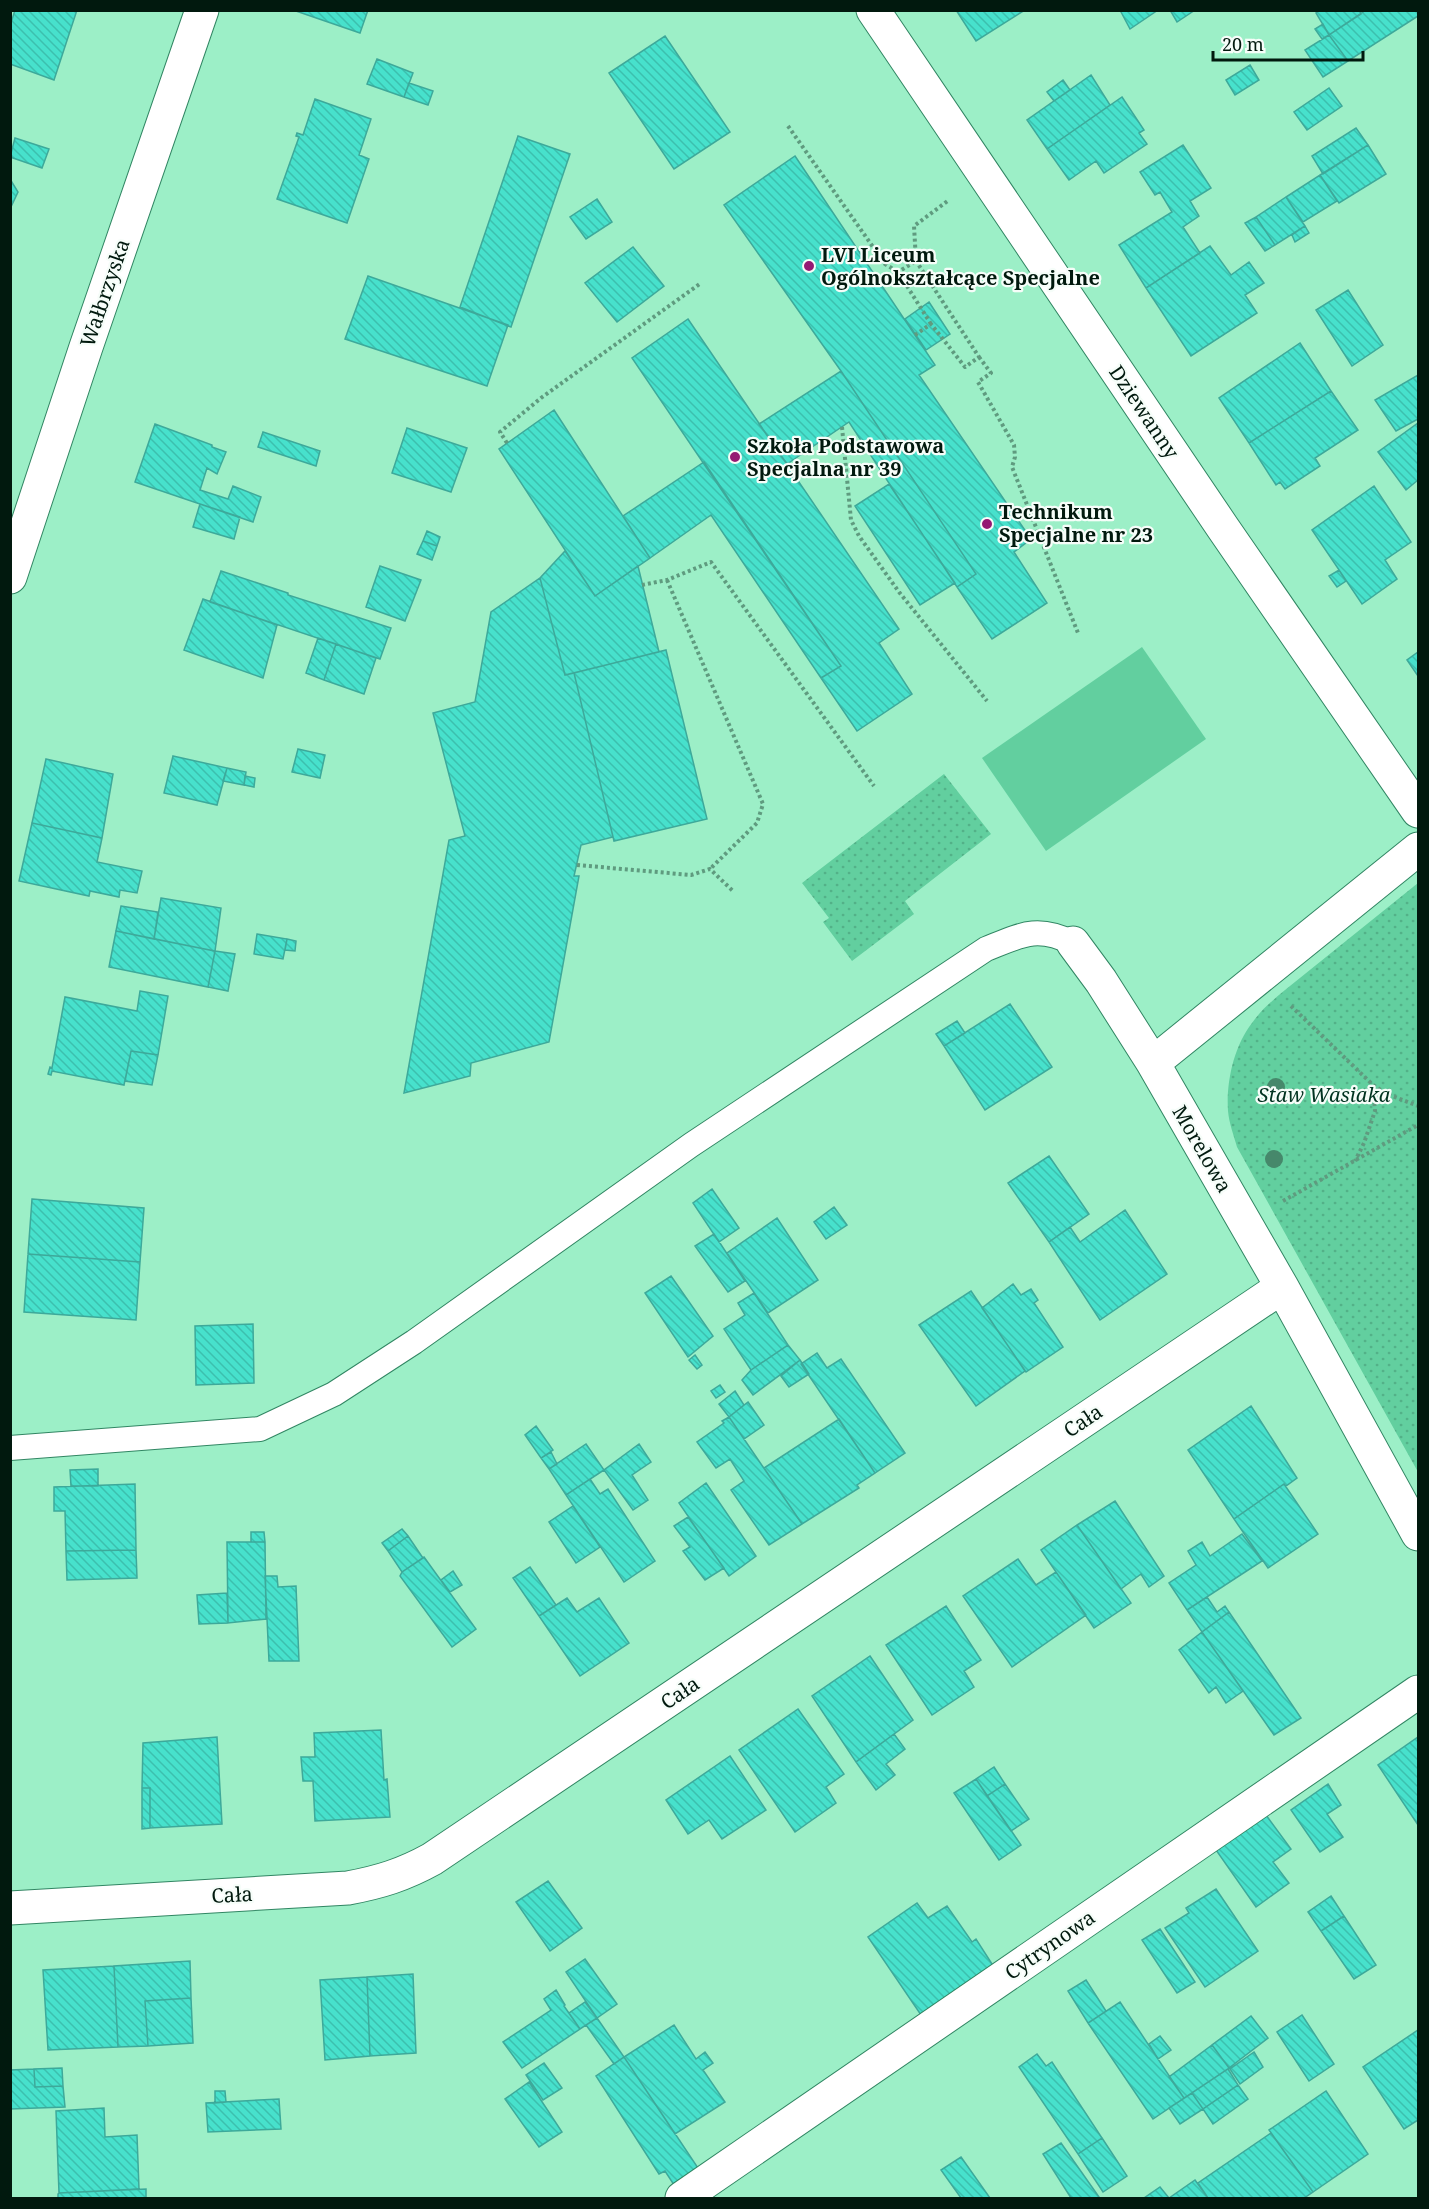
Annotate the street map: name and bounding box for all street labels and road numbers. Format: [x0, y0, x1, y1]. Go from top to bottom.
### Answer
street label: Wałbrzyska [73, 235, 136, 350]
street label: Dziewanny [1103, 360, 1186, 464]
street label: Morelowa [1167, 1100, 1238, 1197]
street label: Cała [1058, 1398, 1107, 1443]
street label: Cała [655, 1670, 704, 1715]
street label: Cała [211, 1880, 253, 1909]
street label: Cytrynowa [999, 1904, 1100, 1986]

